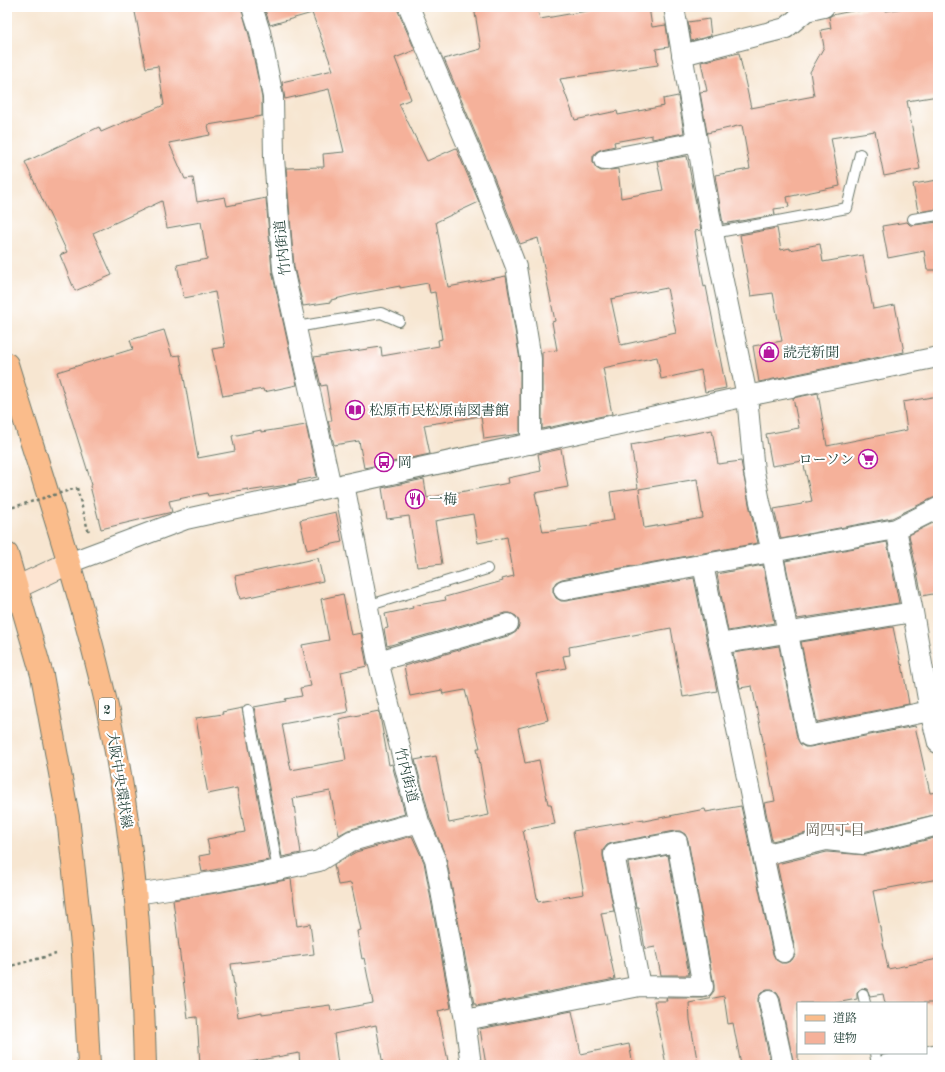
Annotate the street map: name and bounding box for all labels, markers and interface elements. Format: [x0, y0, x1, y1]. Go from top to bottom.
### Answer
street label: 竹内街道 [272, 219, 293, 277]
shop icon: 読売新聞 [758, 341, 780, 363]
place label: 読売新聞 [783, 345, 839, 360]
library icon: 松原市民松原南図書館 [344, 399, 366, 421]
place label: 松原市民松原南図書館 [369, 403, 509, 418]
supermarket icon: ローソン [857, 448, 879, 470]
bus stop icon: 岡 [373, 451, 395, 473]
place label: ローソン [799, 453, 854, 467]
place label: 岡 [398, 455, 412, 470]
restaurant icon: 一梅 [404, 488, 426, 510]
place label: 一梅 [429, 492, 457, 507]
road number: 2 [99, 698, 115, 720]
street label: 大阪中央環状線 [104, 731, 135, 830]
street label: 竹内街道 [392, 746, 421, 804]
district label: 岡四丁目 [805, 822, 865, 839]
legend [797, 1002, 927, 1054]
text: 道路 [833, 1011, 857, 1025]
text: 建物 [833, 1031, 857, 1045]

